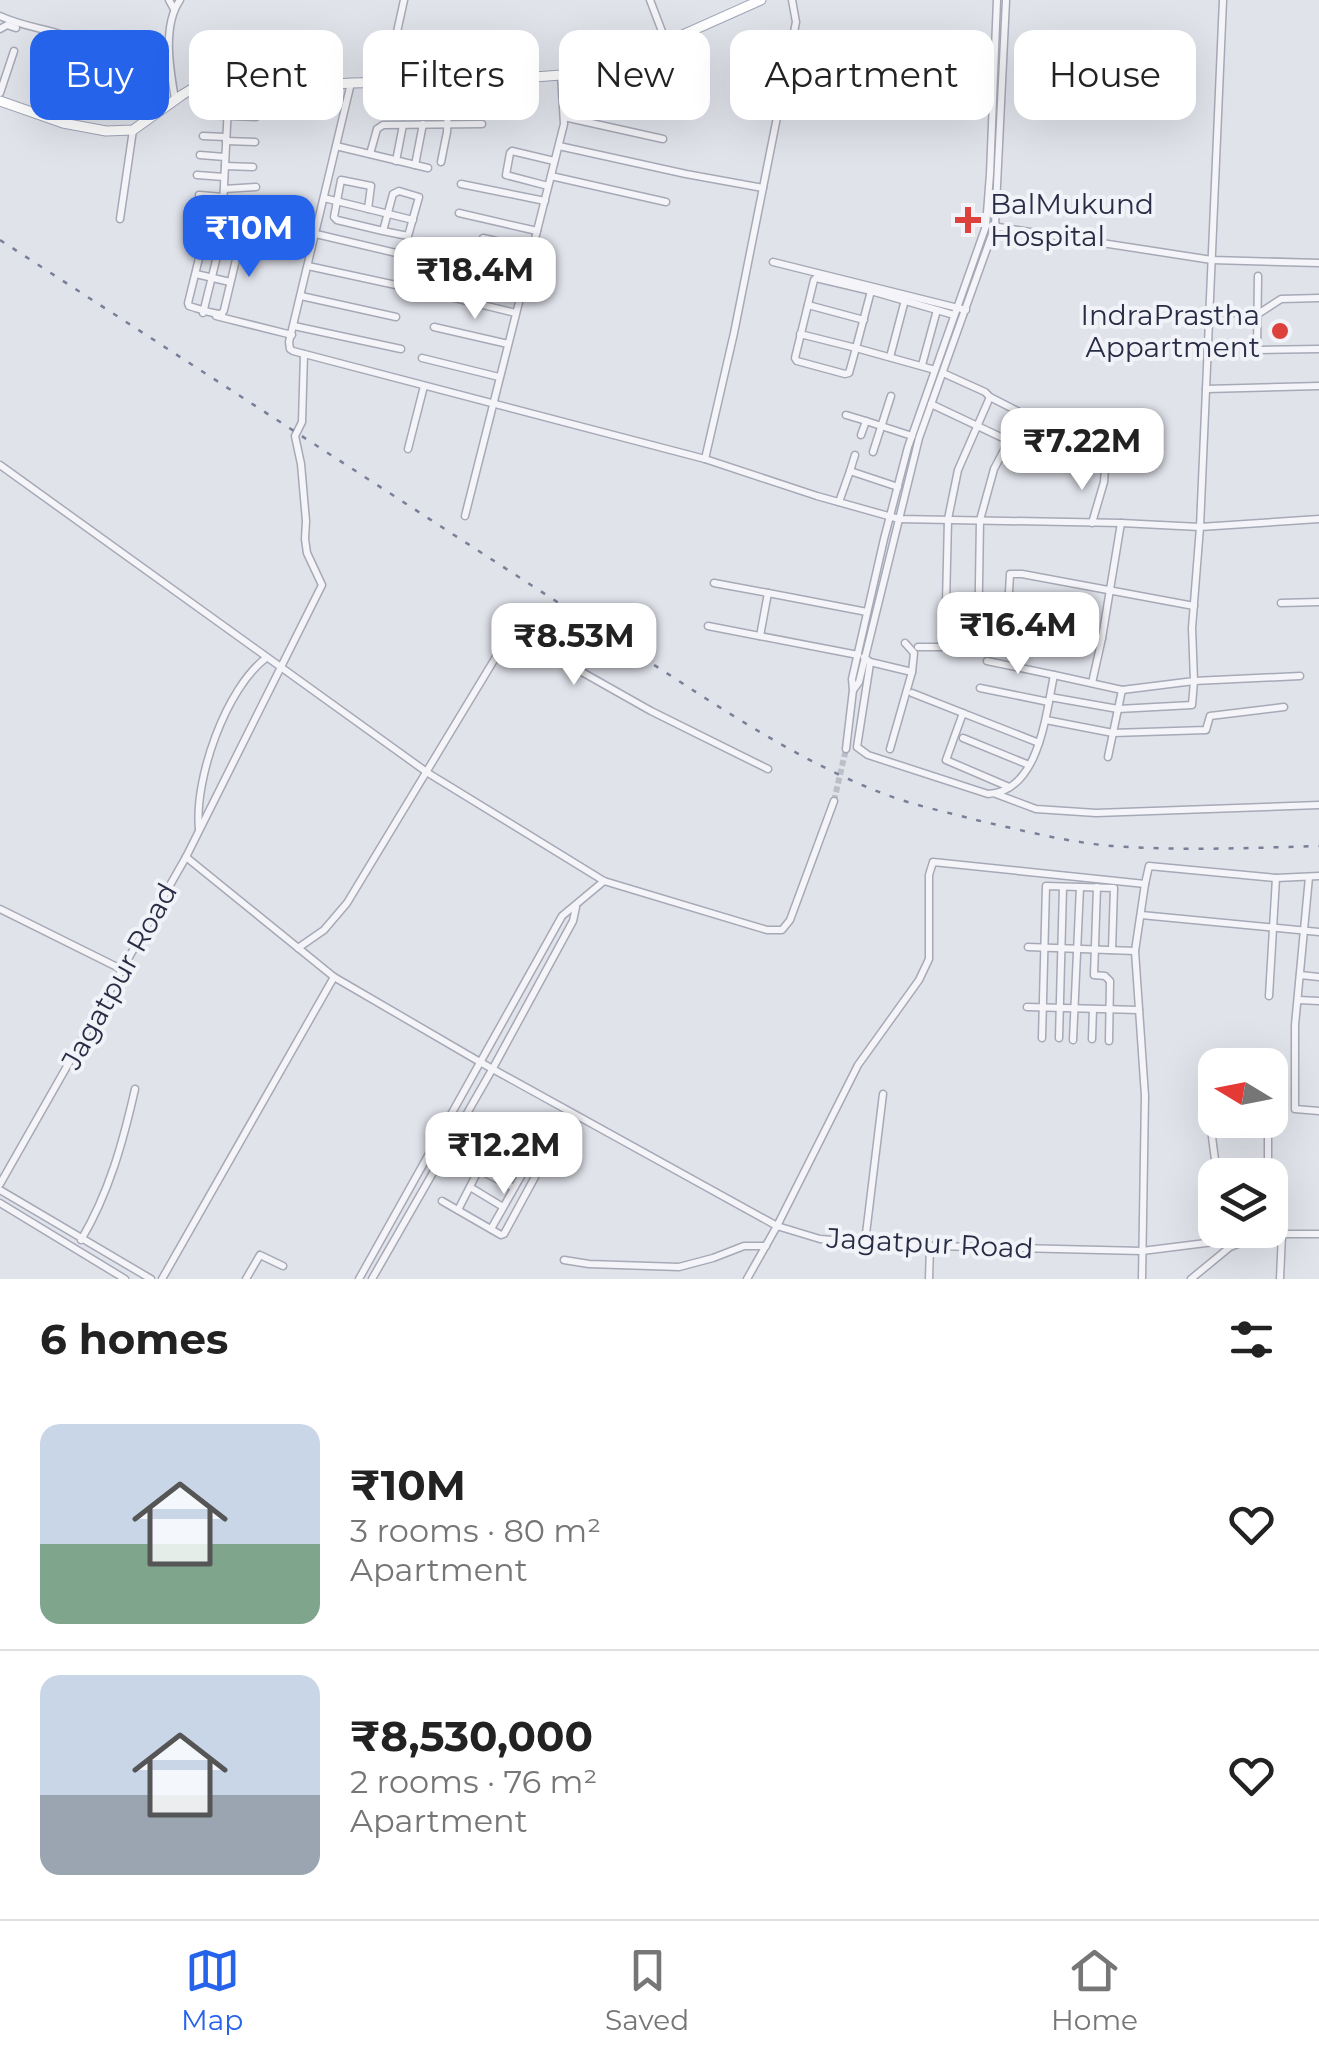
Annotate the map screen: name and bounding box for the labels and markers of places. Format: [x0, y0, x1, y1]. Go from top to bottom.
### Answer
place label: BalMukund Hospital [990, 187, 1154, 253]
pin: ₹10M [190, 195, 308, 280]
marker: BalMukund Hospital [955, 207, 981, 233]
pin: ₹18.4M [394, 237, 556, 322]
place label: IndraPrastha Appartment [1080, 298, 1260, 364]
marker: IndraPrastha Appartment [1269, 320, 1291, 342]
pin: ₹7.22M [1001, 408, 1163, 493]
pin: ₹16.4M [937, 592, 1099, 677]
pin: ₹8.53M [493, 603, 655, 688]
pin: ₹12.2M [423, 1112, 585, 1197]

